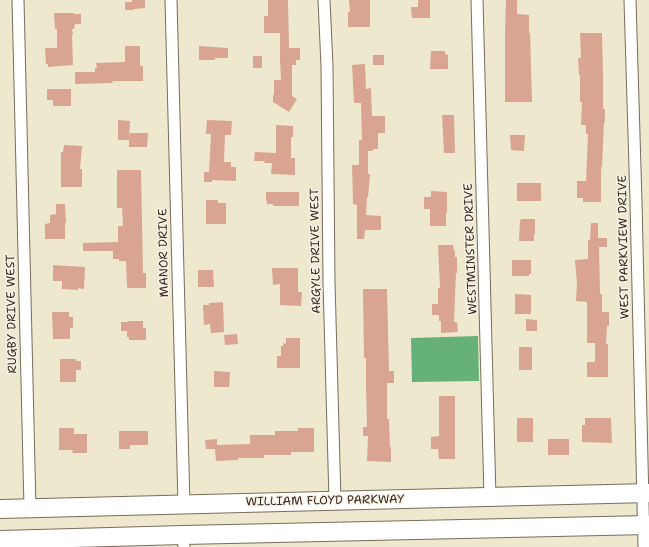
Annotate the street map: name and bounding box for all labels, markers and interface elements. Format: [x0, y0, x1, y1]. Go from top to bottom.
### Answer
street label: WEST PARKVIEW DRIVE [616, 175, 632, 319]
street label: WESTMINSTER DRIVE [462, 183, 480, 315]
street label: ARGYLE DRIVE WEST [308, 188, 324, 314]
street label: MANOR DRIVE [156, 208, 172, 298]
street label: RUGBY DRIVE WEST [4, 254, 20, 374]
street label: WILLIAM FLOYD PARKWAY [245, 492, 405, 510]

